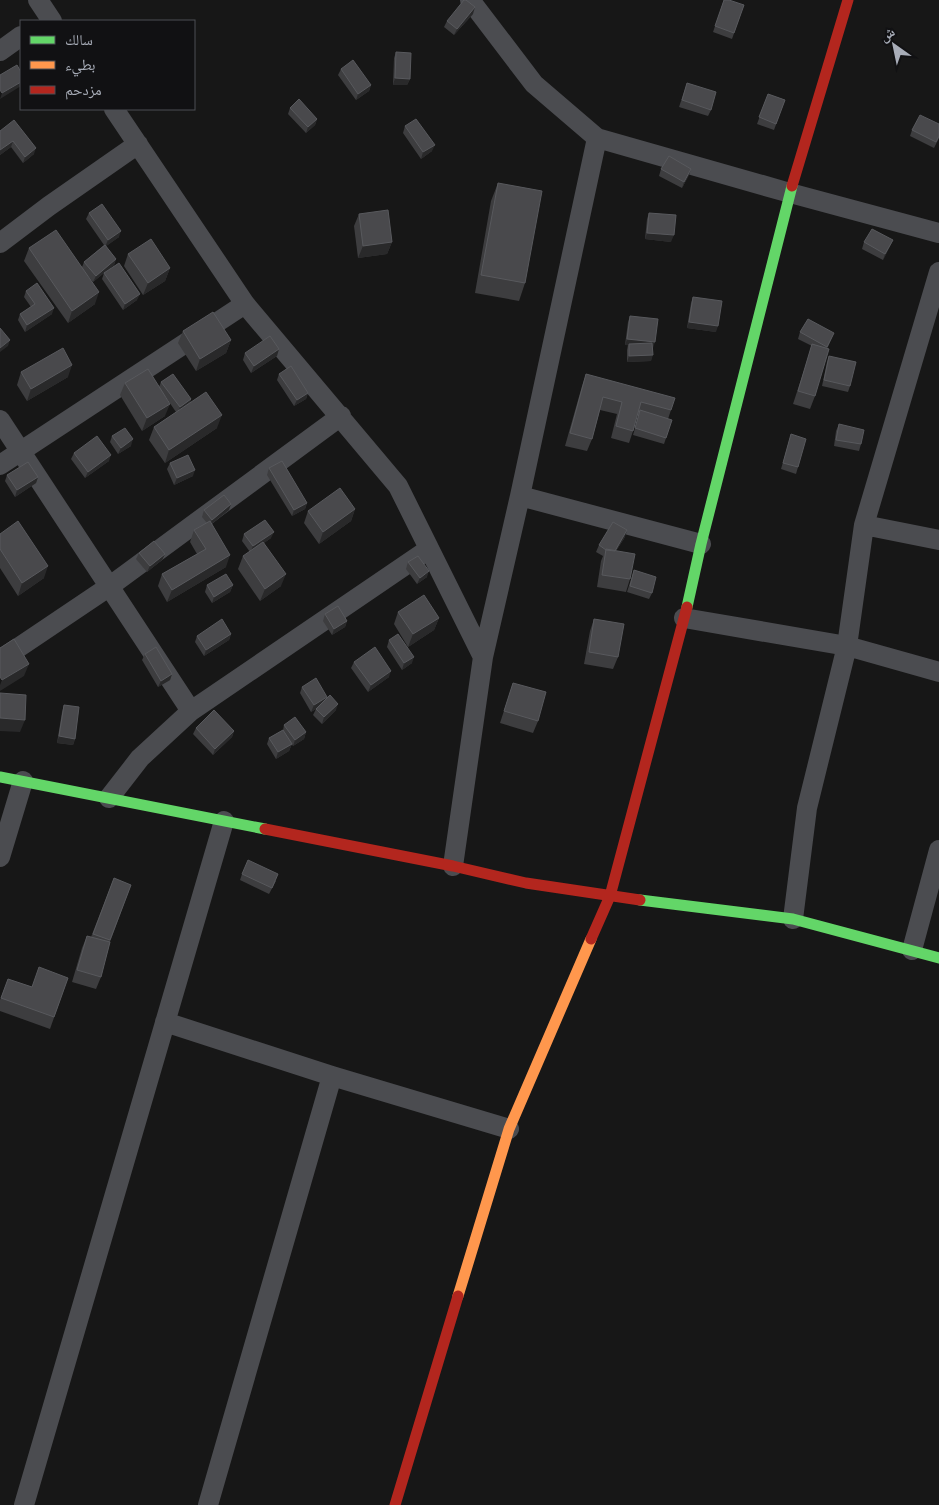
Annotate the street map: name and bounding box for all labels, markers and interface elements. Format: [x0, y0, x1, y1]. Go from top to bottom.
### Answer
legend [20, 20, 195, 110]
north arrow [869, 20, 919, 70]
text: ش [876, 22, 898, 46]
text: سالك [65, 31, 93, 49]
text: بطيء [65, 56, 95, 77]
text: مزدحم [65, 81, 102, 100]

